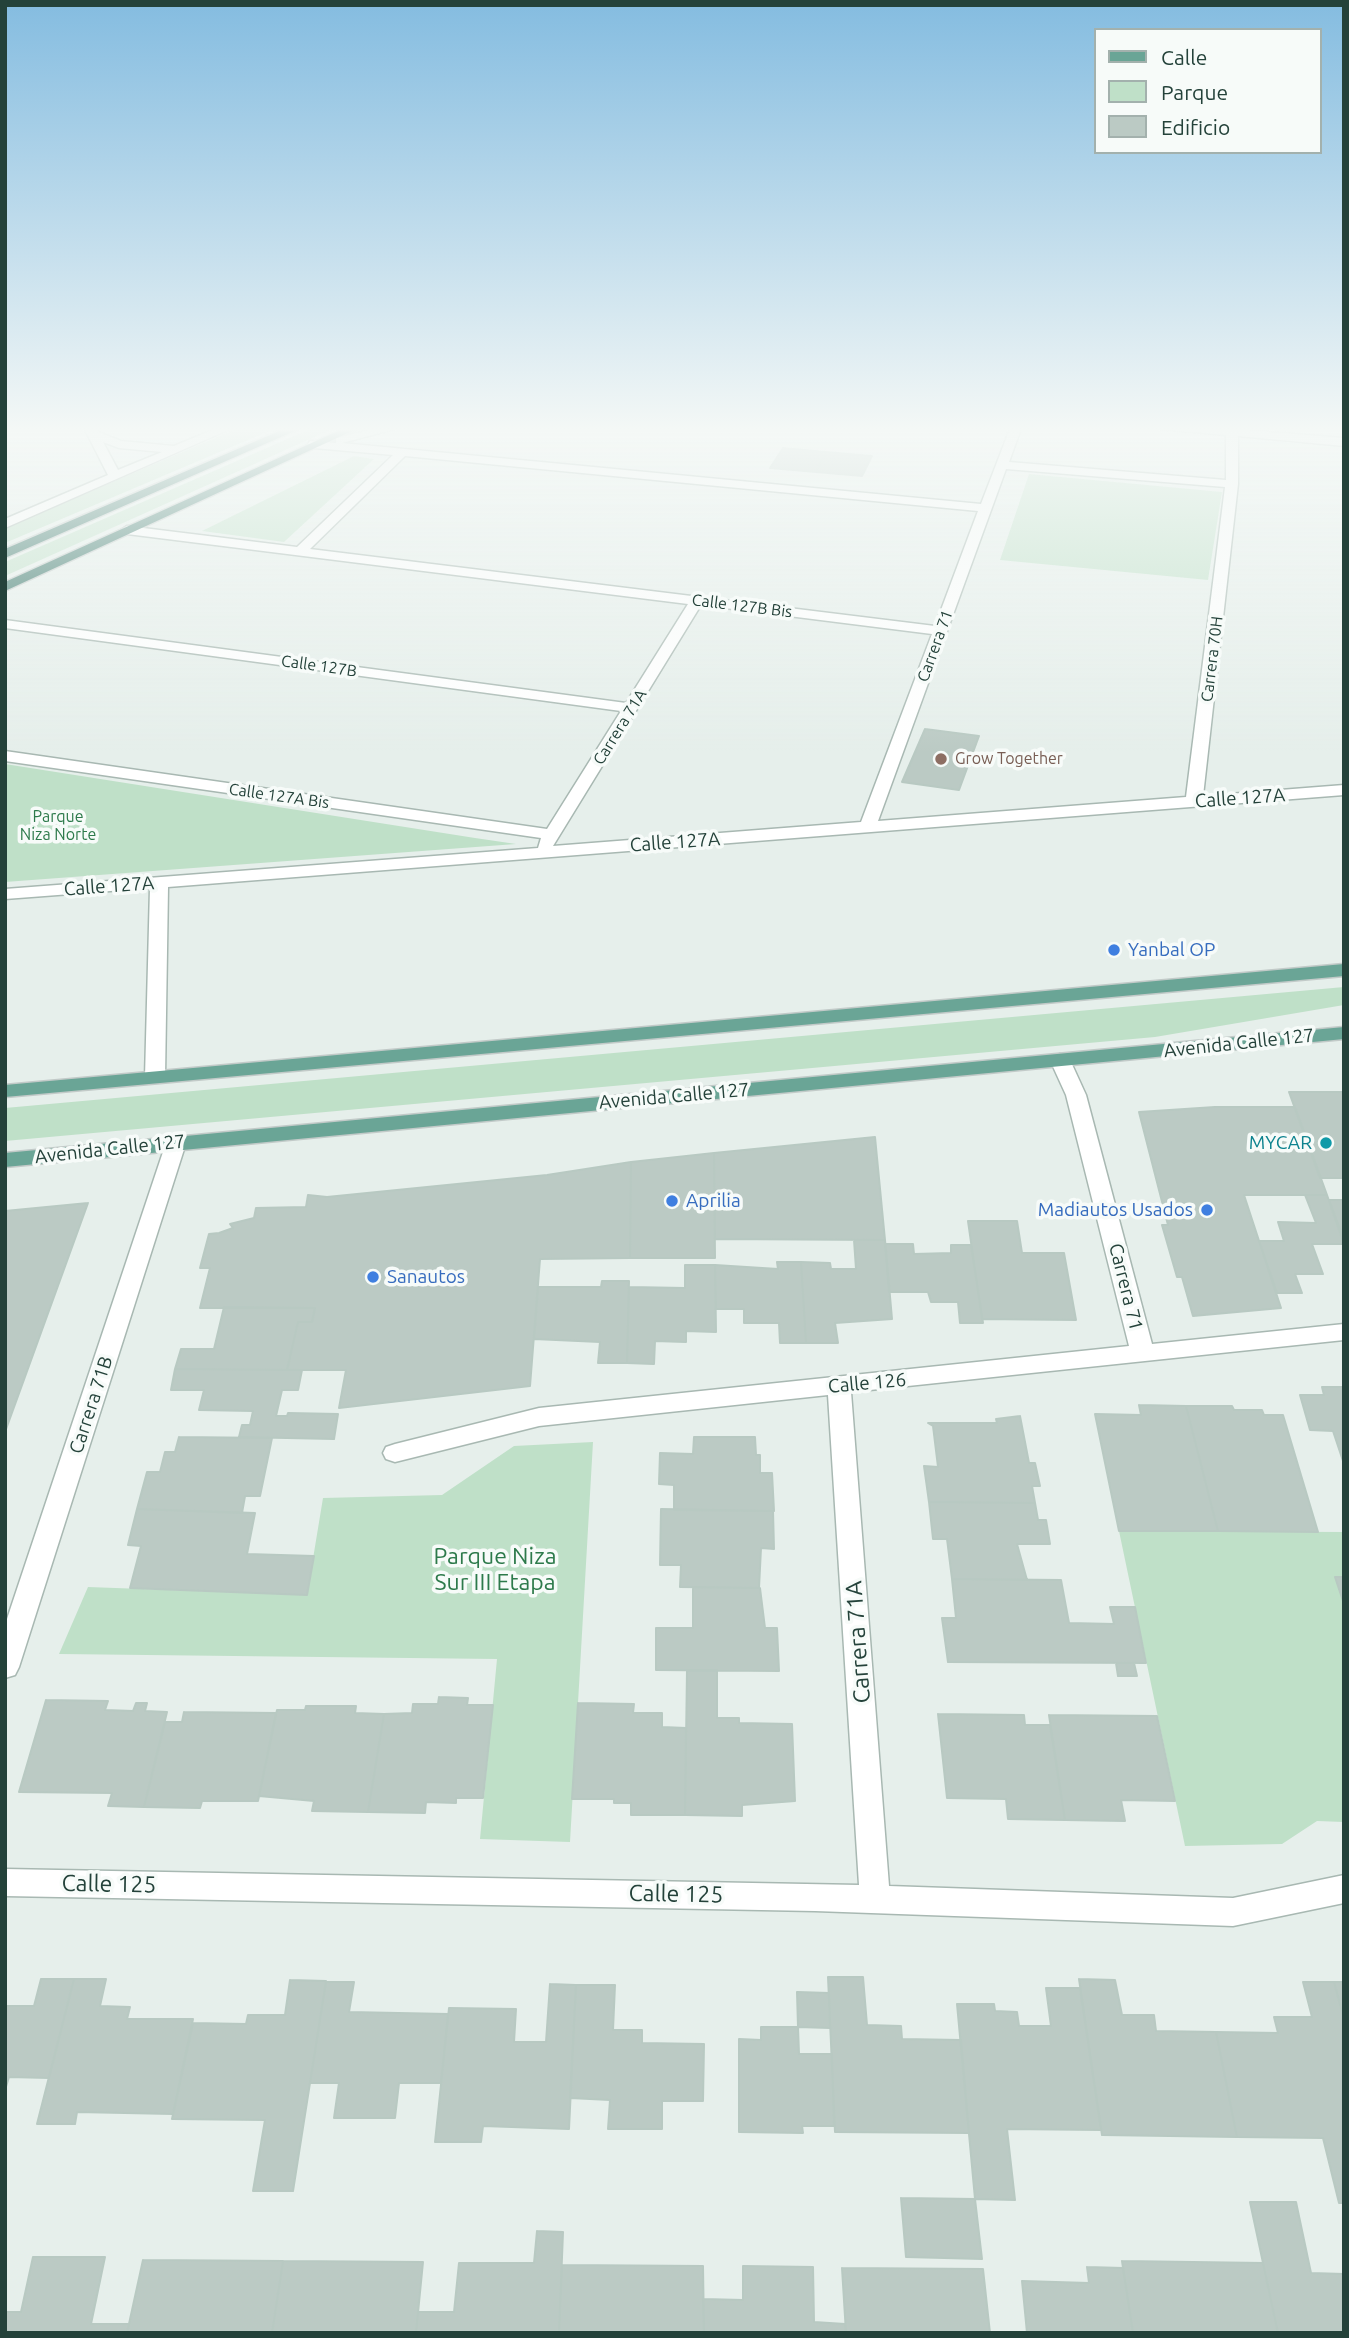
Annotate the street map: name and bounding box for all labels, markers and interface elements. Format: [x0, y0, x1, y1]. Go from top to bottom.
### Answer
legend [1094, 28, 1321, 154]
text: Calle [1161, 45, 1207, 69]
text: Parque [1161, 80, 1228, 104]
text: Edificio [1161, 115, 1230, 139]
street label: Calle 127B Bis [691, 590, 793, 622]
street label: Carrera 71 [913, 607, 957, 685]
street label: Carrera 70H [1197, 615, 1227, 703]
street label: Calle 127B [280, 651, 358, 681]
street label: Carrera 71A [589, 686, 651, 768]
place label: Grow Together [955, 749, 1063, 769]
marker: Grow Together [933, 751, 949, 767]
street label: Calle 127A Bis [228, 779, 330, 813]
street label: Calle 127A [1194, 783, 1286, 813]
park label: Parque Niza Norte [20, 807, 96, 845]
street label: Calle 127A [629, 827, 721, 857]
street label: Calle 127A [63, 871, 155, 901]
place label: Yanbal OP [1128, 939, 1215, 961]
marker: Yanbal OP [1106, 942, 1122, 958]
street label: Avenida Calle 127 [1163, 1024, 1315, 1062]
street label: Avenida Calle 127 [598, 1078, 750, 1114]
street label: Avenida Calle 127 [34, 1130, 186, 1168]
place label: MYCAR [1249, 1132, 1312, 1154]
marker: MYCAR [1318, 1135, 1334, 1151]
place label: Aprilia [686, 1190, 741, 1212]
marker: Aprilia [664, 1193, 680, 1209]
place label: Madiautos Usados [1038, 1199, 1193, 1221]
marker: Madiautos Usados [1199, 1202, 1215, 1218]
street label: Carrera 71 [1104, 1241, 1148, 1333]
place label: Sanautos [387, 1266, 465, 1288]
marker: Sanautos [365, 1269, 381, 1285]
street label: Carrera 71B [65, 1353, 117, 1457]
street label: Calle 126 [827, 1368, 907, 1398]
park label: Parque Niza Sur III Etapa [434, 1542, 556, 1596]
street label: Carrera 71A [840, 1580, 876, 1704]
street label: Calle 125 [61, 1869, 157, 1899]
street label: Calle 125 [628, 1879, 724, 1909]

